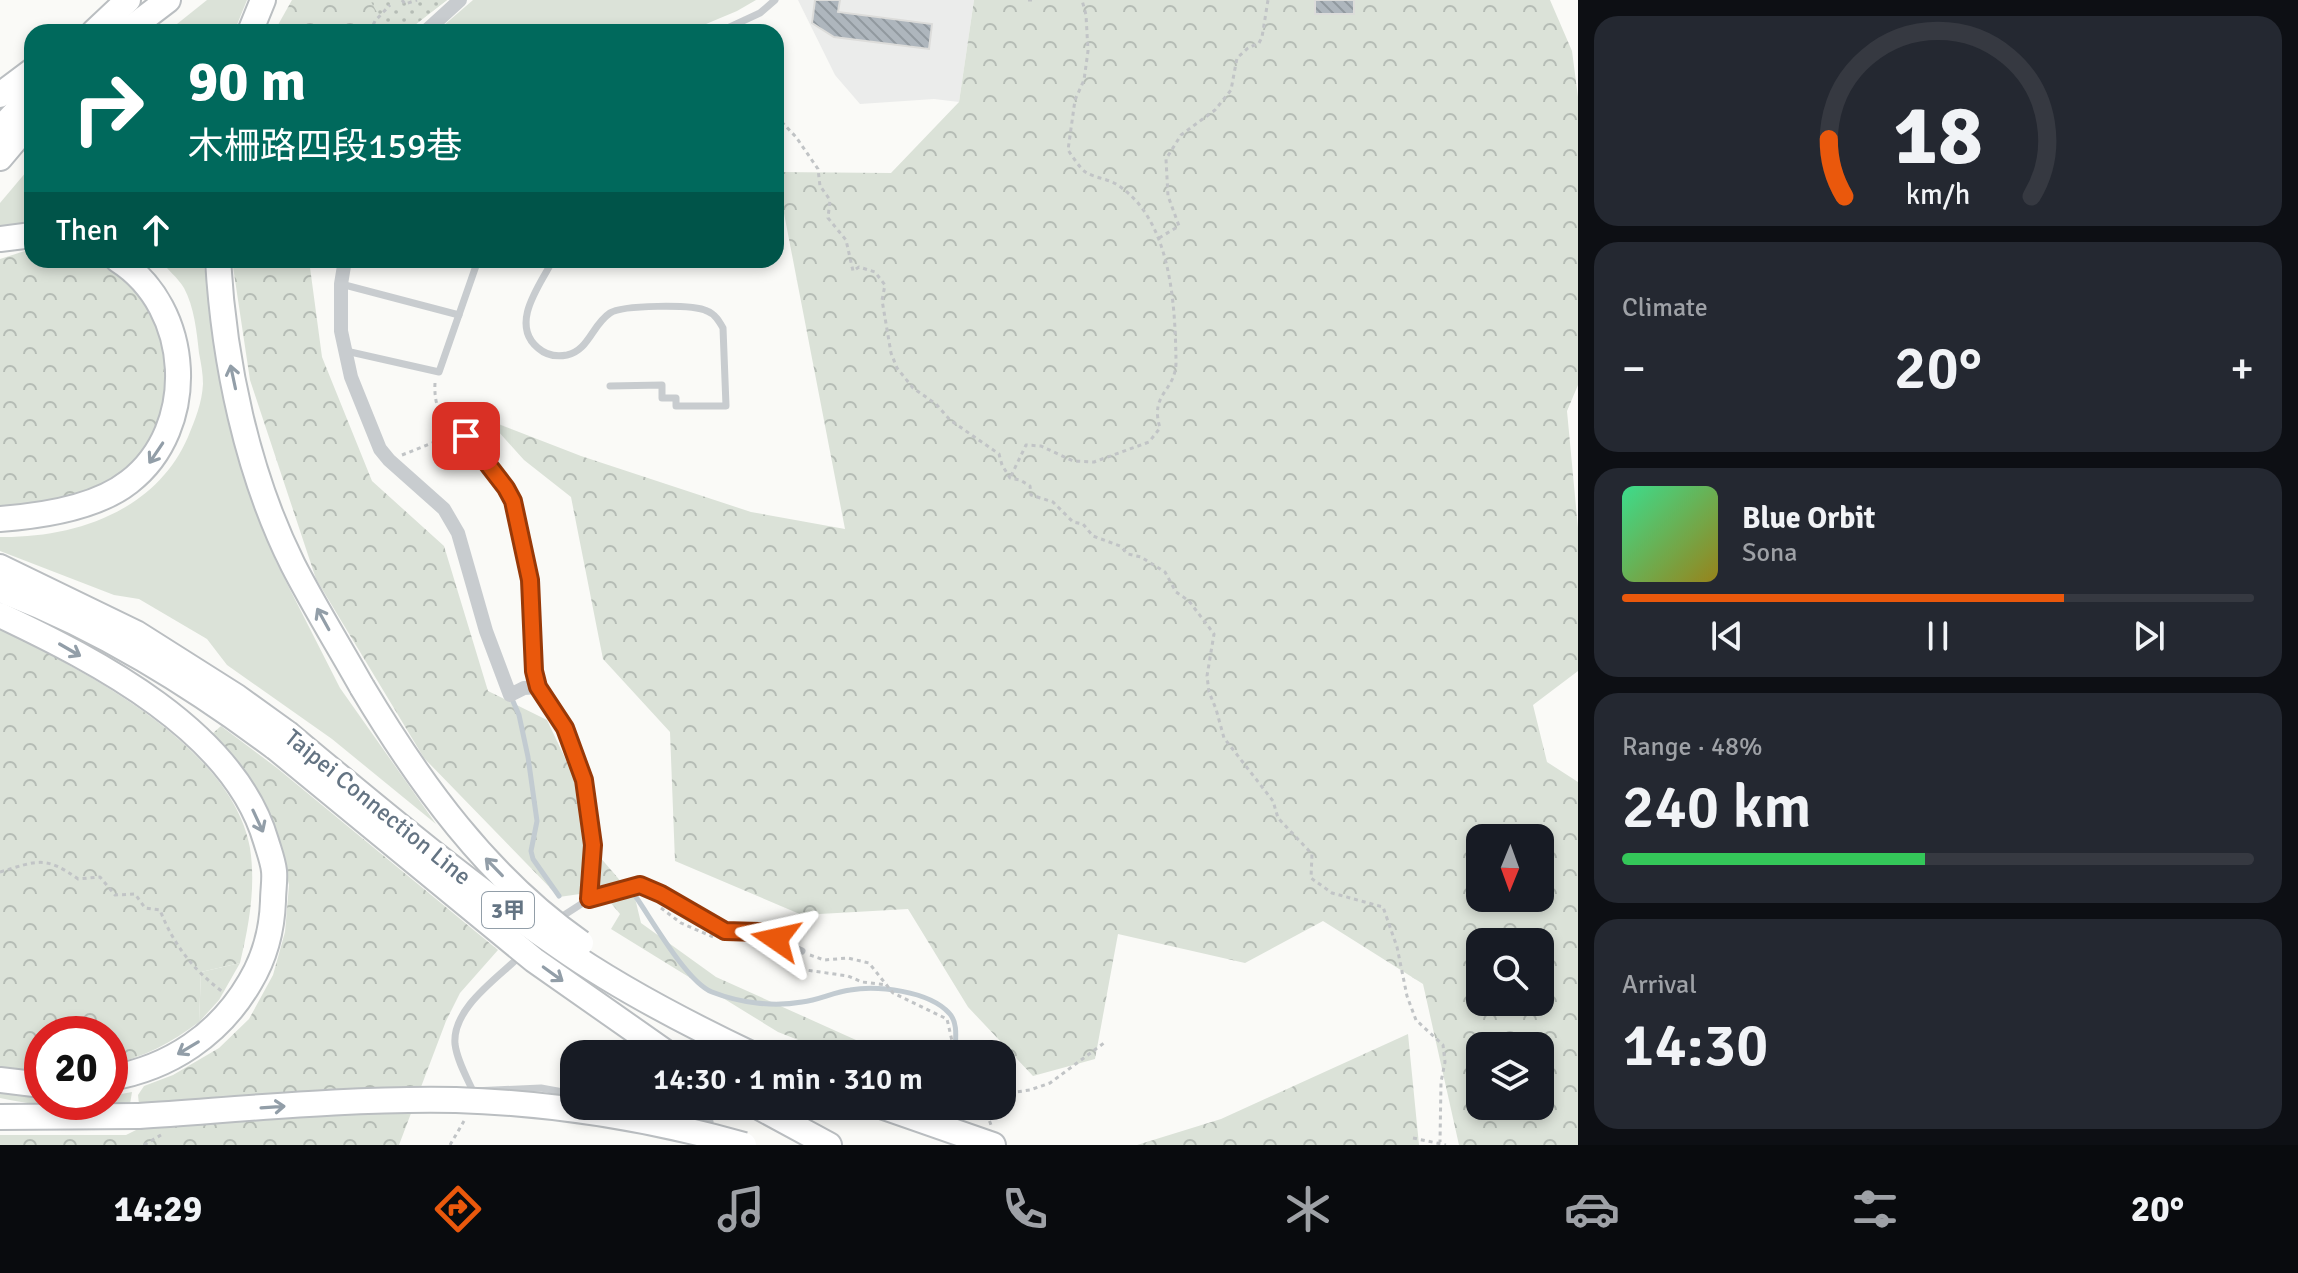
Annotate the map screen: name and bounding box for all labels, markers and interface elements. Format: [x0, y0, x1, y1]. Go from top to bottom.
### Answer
text: 90 m [188, 47, 306, 116]
icon: right [56, 56, 160, 160]
text: 18 [1893, 84, 1983, 186]
text: 木柵路四段159巷 [188, 124, 462, 169]
text: km/h [1906, 177, 1970, 212]
icon: ahead [134, 208, 178, 252]
text: Then [56, 212, 118, 249]
text: Climate [1622, 292, 1708, 324]
text: 20° [1894, 332, 1982, 406]
text: − [1622, 342, 1646, 396]
text: + [2230, 342, 2254, 396]
one-way arrow [225, 365, 240, 390]
pin [432, 402, 500, 470]
icon: arrive [444, 414, 488, 458]
one-way arrow [148, 441, 164, 464]
text: Blue Orbit [1742, 500, 1875, 537]
text: Sona [1742, 537, 1797, 569]
one-way arrow [315, 608, 331, 631]
icon: previous [1705, 614, 1749, 658]
icon: pause [1916, 614, 1960, 658]
icon: next [2127, 614, 2171, 658]
one-way arrow [57, 643, 81, 658]
street label: Taipei Connection Line [279, 723, 477, 891]
text: Range · 48% [1622, 731, 1763, 763]
text: 240 km [1622, 771, 1811, 845]
one-way arrow [251, 809, 266, 833]
north arrow [1466, 824, 1554, 912]
map controls [1466, 824, 1554, 1120]
one-way arrow [485, 858, 504, 877]
road number: 3甲 [482, 892, 534, 928]
position arrow [734, 897, 818, 981]
button: search [1466, 928, 1554, 1016]
one-way arrow [542, 966, 564, 982]
text: Arrival [1622, 969, 1697, 1001]
text: 14:30 [1622, 1009, 1769, 1083]
speed limit sign: 20 [24, 1016, 128, 1120]
button: layers [1466, 1032, 1554, 1120]
one-way arrow [177, 1040, 200, 1056]
text: 14:30 · 1 min · 310 m [653, 1061, 923, 1098]
one-way arrow [259, 1099, 286, 1114]
icon: directions [430, 1181, 486, 1237]
icon: music [713, 1181, 769, 1237]
icon: phone [997, 1181, 1053, 1237]
icon: climate [1280, 1181, 1336, 1237]
icon: car [1564, 1181, 1620, 1237]
icon: filters [1847, 1181, 1903, 1237]
text: 14:29 [114, 1187, 202, 1232]
text: 20° [2131, 1187, 2184, 1232]

